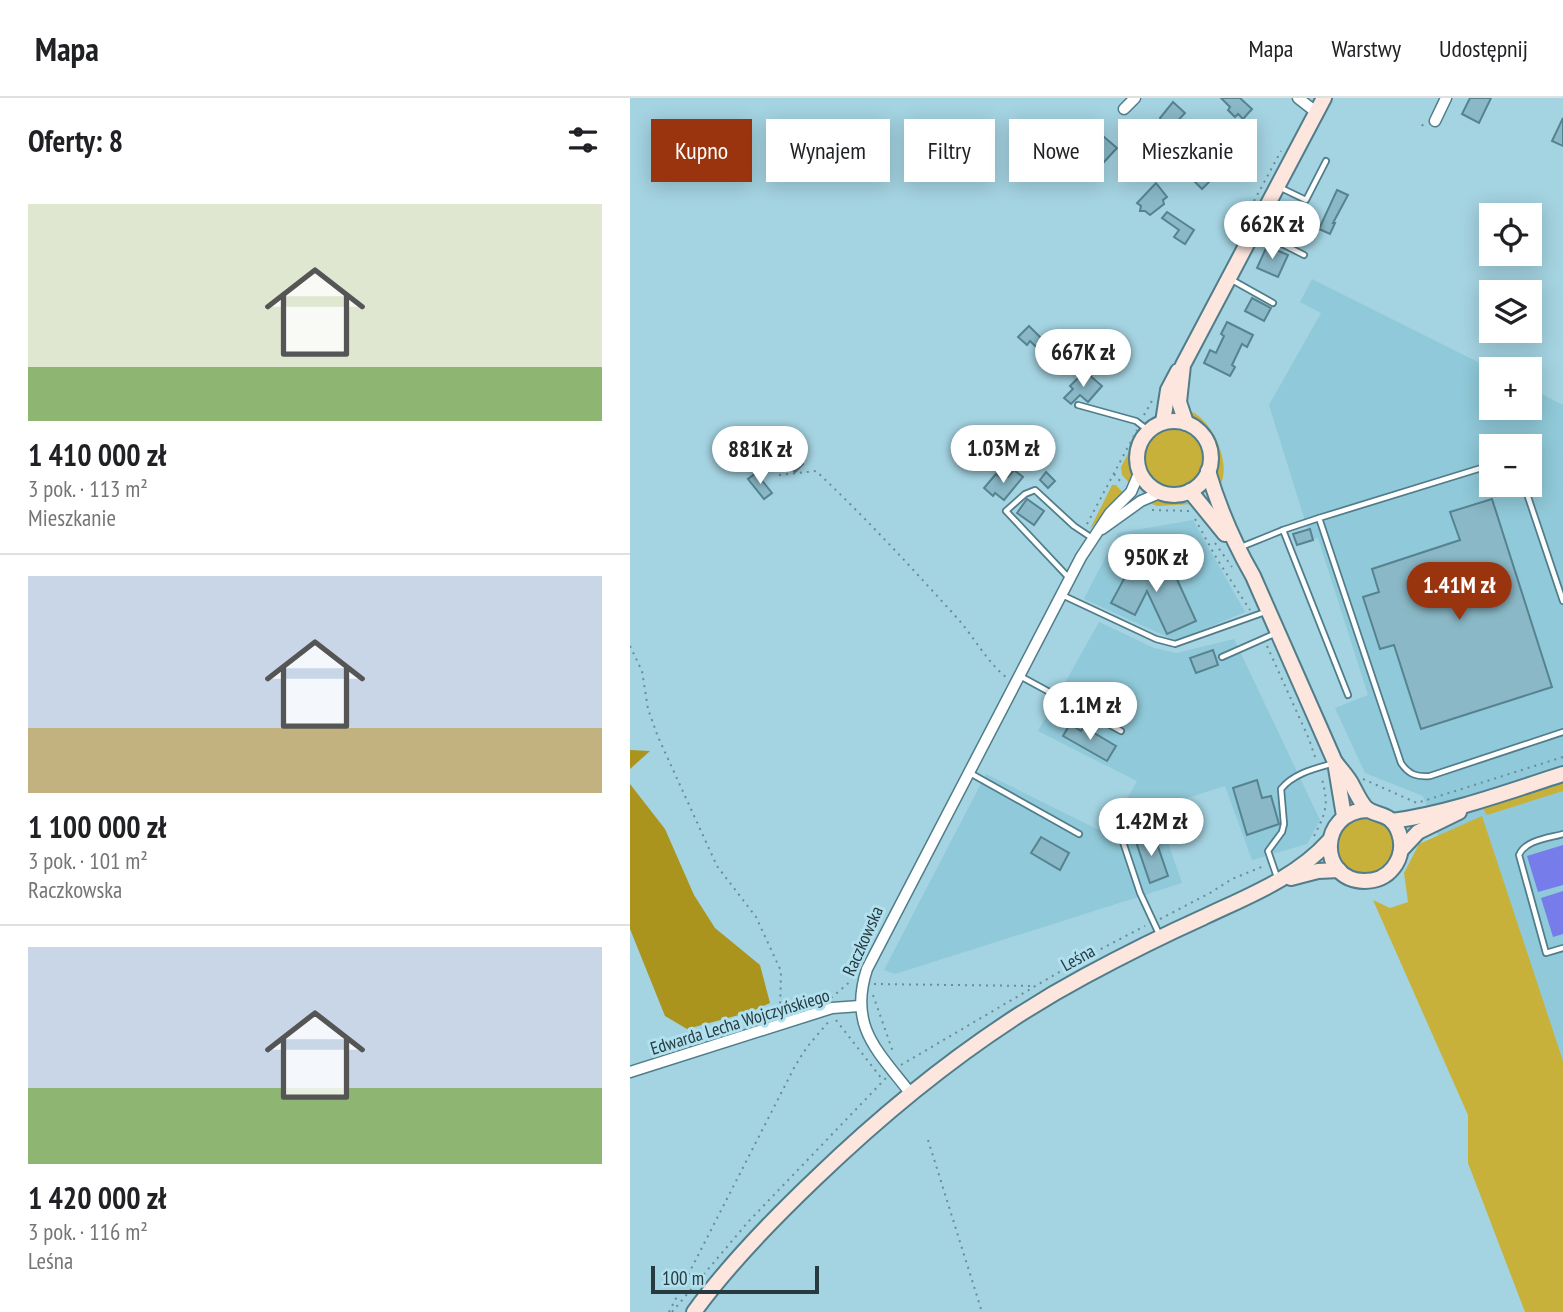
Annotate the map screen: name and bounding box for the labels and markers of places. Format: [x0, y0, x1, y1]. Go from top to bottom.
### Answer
pin: 662K zł [1207, 202, 1337, 261]
pin: 667K zł [1018, 330, 1148, 389]
pin: 881K zł [695, 426, 825, 486]
pin: 1.03M zł [931, 426, 1075, 485]
pin: 950K zł [1091, 534, 1221, 594]
pin: 1.41M zł [1387, 562, 1531, 622]
pin: 1.1M zł [1025, 682, 1155, 742]
pin: 1.42M zł [1079, 798, 1223, 858]

